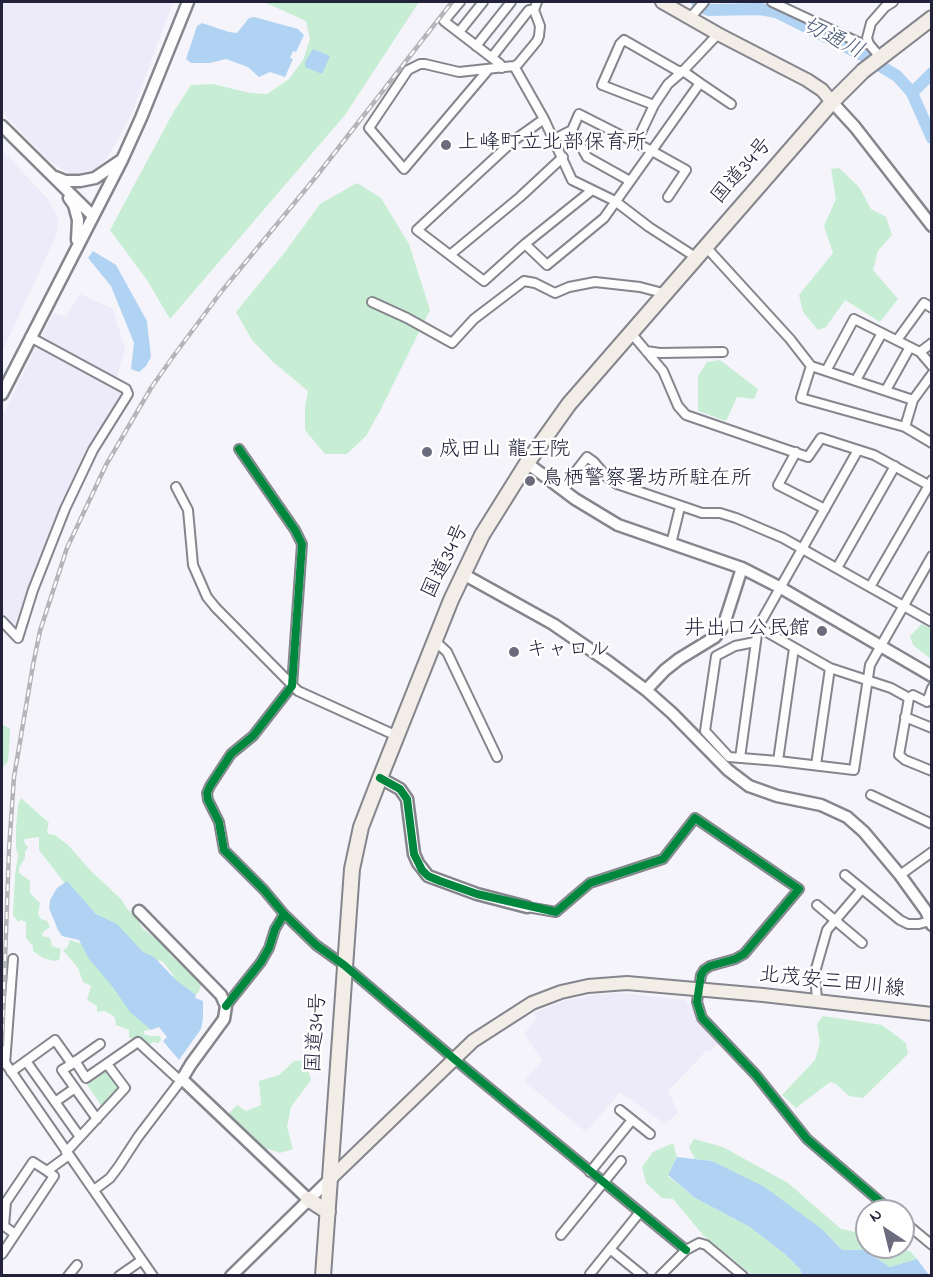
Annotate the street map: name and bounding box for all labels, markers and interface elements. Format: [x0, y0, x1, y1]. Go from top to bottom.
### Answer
water label: 切通川 [797, 13, 867, 67]
place label: 上峰町立北部保育所 [458, 132, 647, 158]
street label: 国道34号 [707, 133, 779, 211]
marker: 上峰町立北部保育所 [439, 138, 453, 152]
place label: 成田山 龍王院 [439, 439, 570, 465]
marker: 成田山 龍王院 [420, 445, 434, 459]
place label: 鳥栖警察署坊所駐在所 [542, 468, 752, 494]
marker: 鳥栖警察署坊所駐在所 [523, 474, 537, 488]
street label: 国道34号 [418, 520, 476, 604]
place label: 井出口公民館 [684, 618, 810, 644]
marker: 井出口公民館 [815, 624, 829, 638]
place label: キャロル [526, 639, 610, 665]
marker: キャロル [507, 645, 521, 659]
street label: 北茂安三田川線 [758, 964, 906, 1004]
street label: 国道34号 [303, 992, 333, 1074]
north arrow [855, 1199, 915, 1259]
text: N [865, 1203, 887, 1229]

